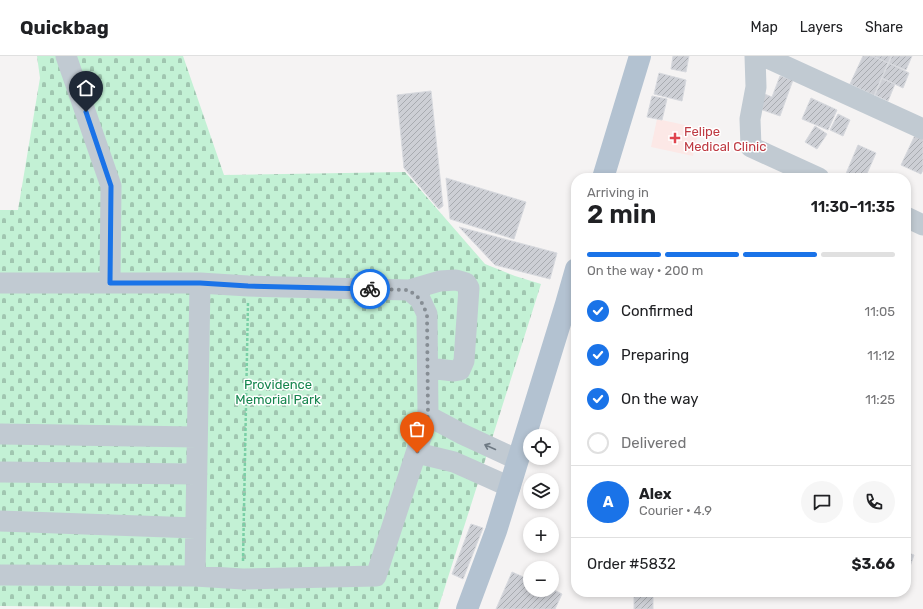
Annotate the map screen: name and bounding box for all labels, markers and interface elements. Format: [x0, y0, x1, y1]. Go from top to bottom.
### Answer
text: Quickbag [20, 16, 109, 39]
text: Map [751, 19, 778, 36]
text: Layers [800, 19, 843, 36]
text: Share [865, 19, 903, 36]
pin [69, 71, 103, 112]
icon: home [75, 77, 97, 99]
place label: Felipe Medical Clinic [684, 124, 766, 154]
marker: Felipe Medical Clinic [669, 132, 681, 144]
text: Arriving in [587, 185, 649, 200]
text: 11:30–11:35 [811, 198, 895, 216]
text: 2 min [587, 199, 656, 230]
text: On the way · 200 m [587, 263, 703, 278]
courier [350, 269, 390, 309]
icon: bike [359, 278, 381, 300]
icon: check [587, 300, 609, 322]
text: Confirmed [621, 302, 693, 320]
text: 11:05 [865, 304, 895, 319]
icon: check [587, 344, 609, 366]
text: Preparing [621, 346, 689, 364]
text: 11:12 [867, 348, 895, 363]
park label: Providence Memorial Park [235, 377, 321, 407]
icon: check [587, 388, 609, 410]
text: On the way [621, 390, 699, 408]
text: 11:25 [865, 392, 895, 407]
pin [400, 412, 434, 453]
icon: bag [406, 418, 428, 440]
map controls [523, 429, 559, 597]
button: locate [523, 429, 559, 465]
text: Delivered [621, 434, 686, 452]
one-way arrow [484, 443, 496, 450]
button: layers [523, 473, 559, 509]
button: chat [801, 481, 843, 523]
button: phone [853, 481, 895, 523]
text: Alex [639, 485, 672, 503]
text: A [603, 493, 613, 511]
text: Courier · 4.9 [639, 503, 712, 518]
button: + [523, 517, 559, 553]
text: Order #5832 [587, 555, 676, 573]
text: $3.66 [851, 555, 895, 573]
button: − [523, 561, 559, 597]

